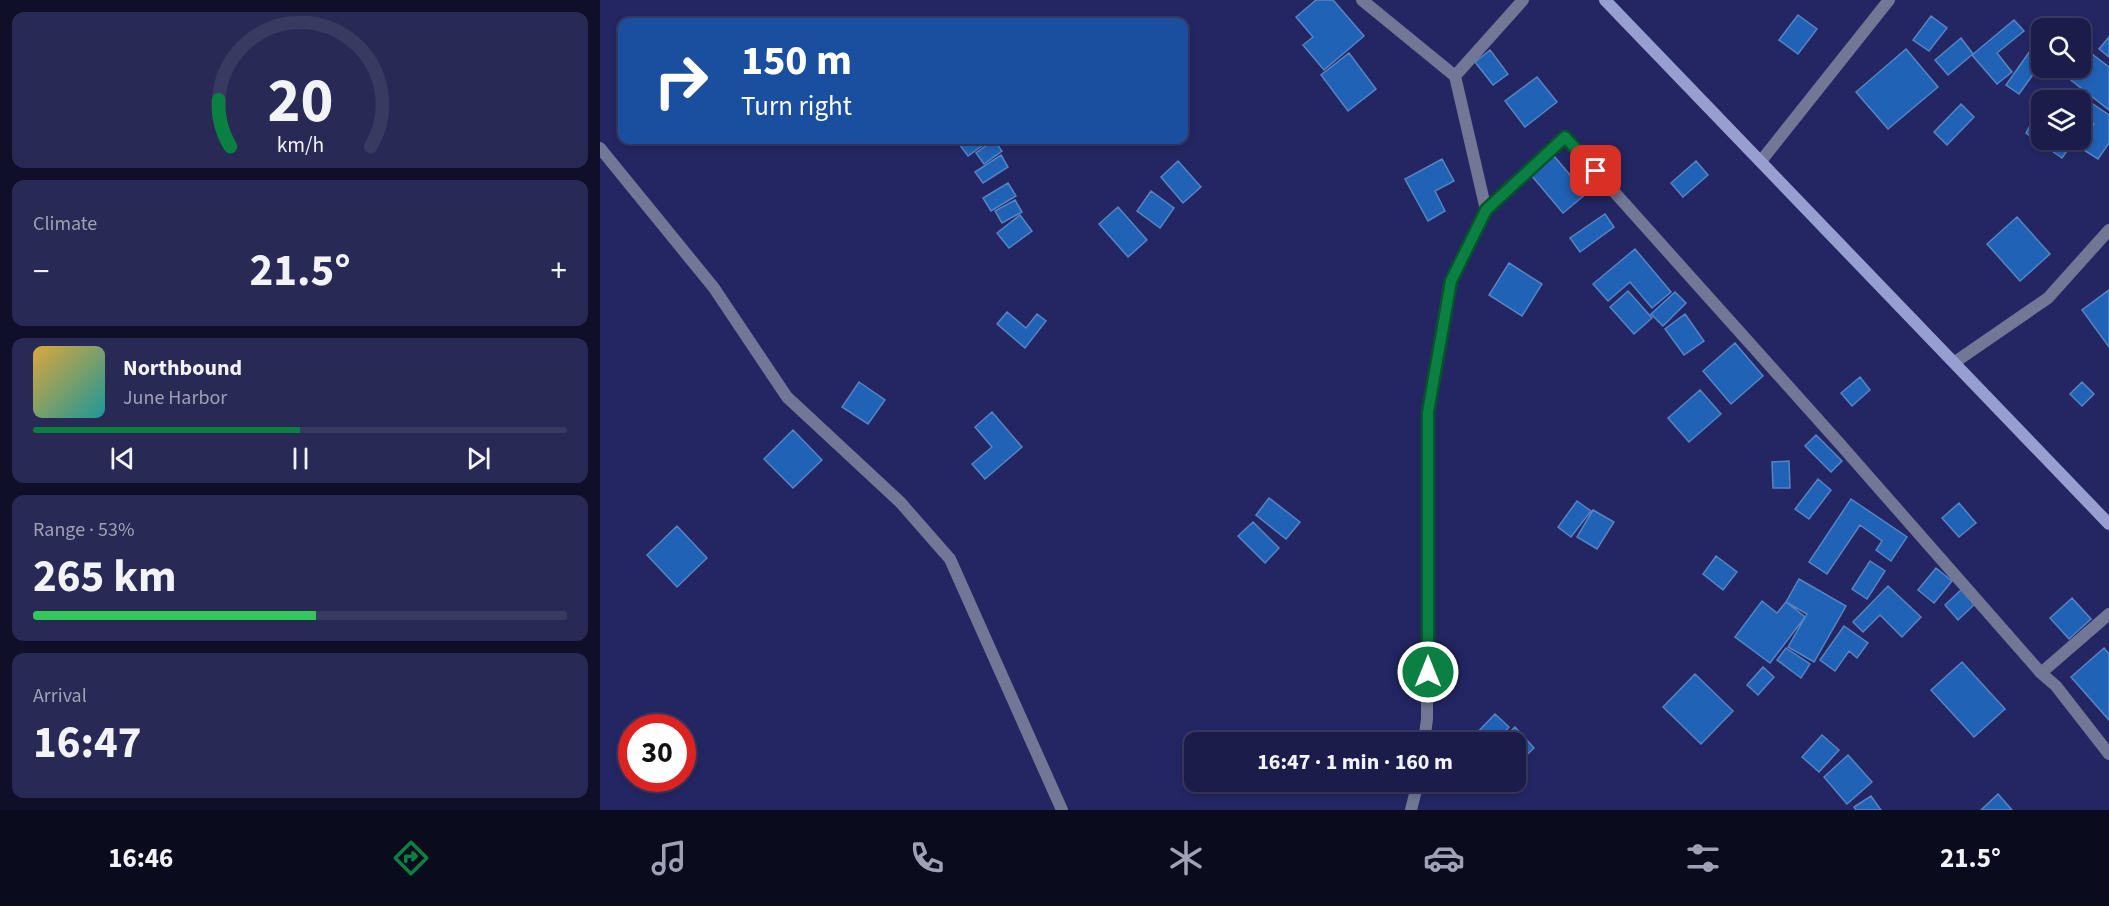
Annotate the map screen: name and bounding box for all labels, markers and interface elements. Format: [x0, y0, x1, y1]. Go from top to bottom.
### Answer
map controls [2031, 18, 2091, 150]
button: search [2031, 18, 2091, 78]
text: 150 m [741, 31, 852, 91]
icon: right [642, 42, 720, 120]
text: 20 [267, 57, 333, 146]
text: Turn right [741, 87, 852, 126]
button: layers [2031, 90, 2091, 150]
text: km/h [276, 130, 324, 161]
pin [1570, 145, 1621, 196]
icon: arrive [1579, 154, 1612, 187]
text: Climate [33, 210, 97, 238]
text: 21.5° [249, 239, 351, 303]
text: − [33, 248, 49, 295]
text: + [551, 248, 567, 295]
text: Northbound [123, 352, 242, 384]
text: June Harbor [123, 384, 227, 412]
icon: previous [106, 442, 139, 475]
icon: pause [284, 442, 317, 475]
icon: next [462, 442, 495, 475]
text: Range · 53% [33, 516, 134, 544]
text: 265 km [33, 545, 177, 609]
position arrow [1396, 640, 1460, 704]
text: Arrival [33, 682, 87, 710]
text: 16:47 [33, 711, 142, 775]
speed limit sign: 30 [618, 714, 696, 792]
text: 16:47 · 1 min · 160 m [1257, 746, 1453, 778]
icon: directions [390, 837, 432, 879]
icon: music [648, 837, 690, 879]
icon: phone [906, 837, 948, 879]
icon: climate [1165, 837, 1207, 879]
icon: car [1423, 837, 1465, 879]
icon: filters [1682, 837, 1724, 879]
text: 16:46 [108, 839, 173, 878]
text: 21.5° [1940, 839, 2001, 878]

